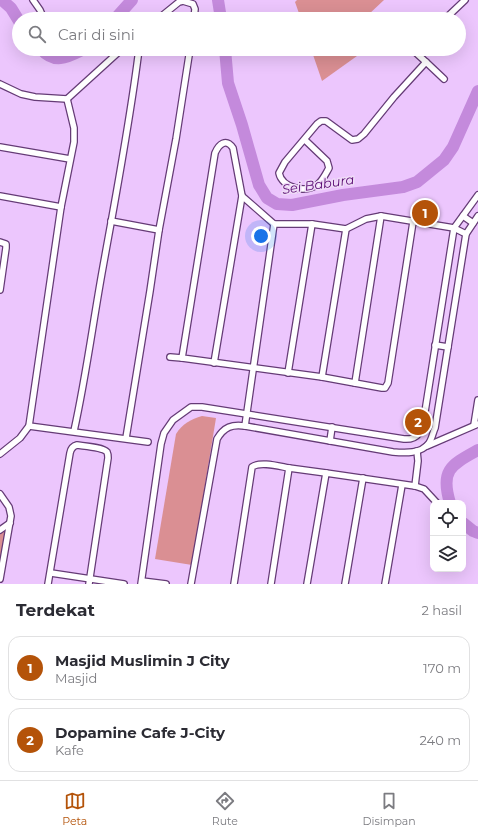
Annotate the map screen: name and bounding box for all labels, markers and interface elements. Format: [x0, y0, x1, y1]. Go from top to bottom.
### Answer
search box [12, 12, 466, 56]
icon: search [26, 23, 48, 45]
text: Cari di sini [58, 25, 135, 44]
water label: Sei Babura [281, 171, 355, 197]
pin: 1 [412, 198, 438, 228]
your location [251, 226, 271, 246]
pin: 2 [405, 407, 431, 437]
map controls [430, 500, 466, 572]
button: locate [430, 500, 466, 536]
button: layers [430, 536, 466, 572]
text: Terdekat [16, 600, 95, 620]
text: 2 hasil [421, 602, 462, 618]
text: Masjid Muslimin J City [55, 651, 230, 670]
text: 1 [27, 660, 33, 676]
text: 170 m [423, 660, 461, 676]
text: Masjid [55, 670, 97, 686]
text: Dopamine Cafe J-City [55, 723, 225, 742]
text: 2 [26, 732, 34, 748]
text: 240 m [420, 732, 461, 748]
text: Kafe [55, 742, 84, 758]
tab: Peta [62, 790, 87, 828]
tab: Rute [212, 790, 238, 828]
tab: Disimpan [362, 790, 416, 828]

